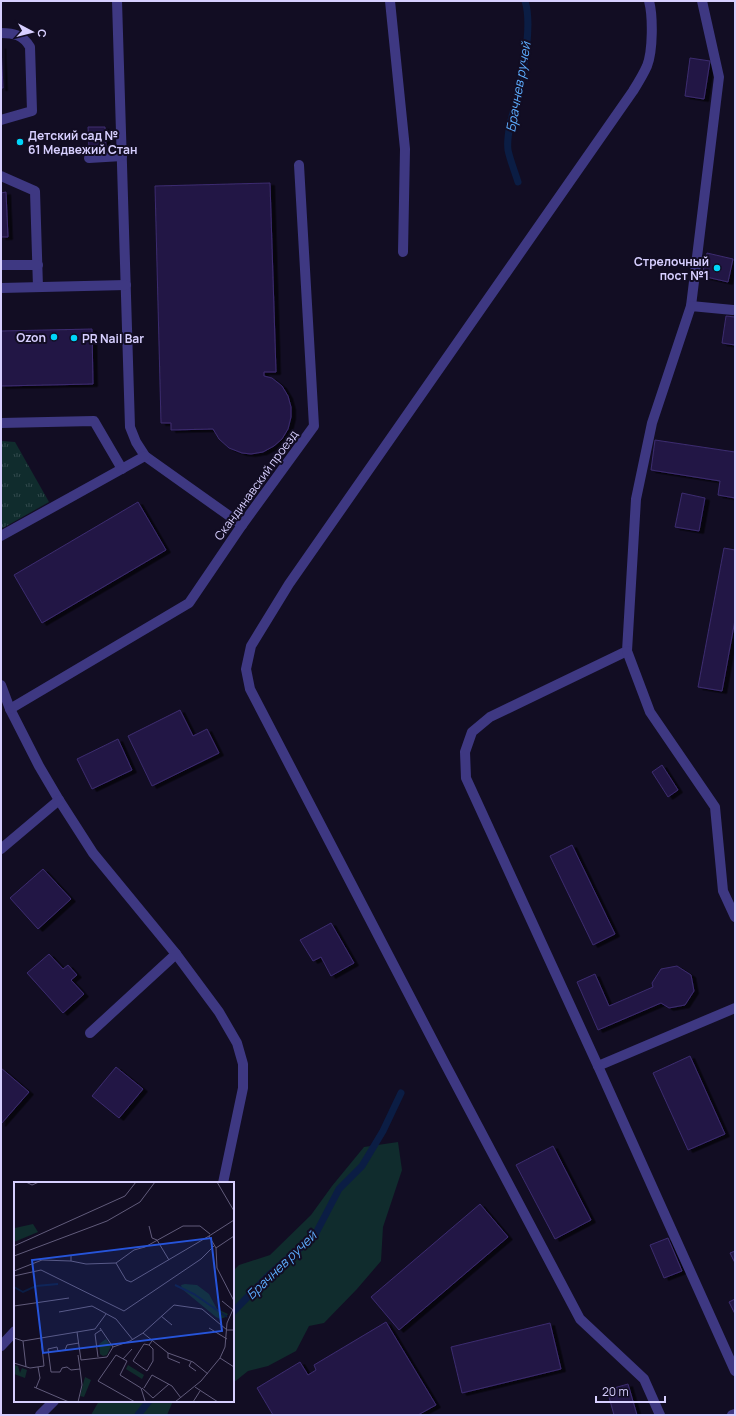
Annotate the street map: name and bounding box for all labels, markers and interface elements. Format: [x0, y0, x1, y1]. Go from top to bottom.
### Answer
north arrow [12, 12, 52, 52]
text: С [34, 28, 50, 38]
water label: Брачнев ручей [501, 39, 535, 133]
place label: Детский сад № 61 Медвежий Стан [28, 127, 137, 158]
marker: Детский сад № 61 Медвежий Стан [15, 137, 25, 147]
place label: Стрелочный пост №1 [634, 253, 709, 284]
marker: Стрелочный пост №1 [712, 263, 722, 273]
place label: Ozon [16, 329, 46, 346]
place label: PR Nail Bar [82, 330, 144, 347]
marker: Ozon [49, 332, 59, 342]
marker: PR Nail Bar [69, 333, 79, 343]
street label: Скандинавский проезд [210, 427, 302, 543]
inset map [14, 1182, 234, 1402]
water label: Брачнев ручей [242, 1226, 321, 1303]
scale bar [596, 1378, 665, 1404]
text: 20 m [602, 1383, 629, 1400]

